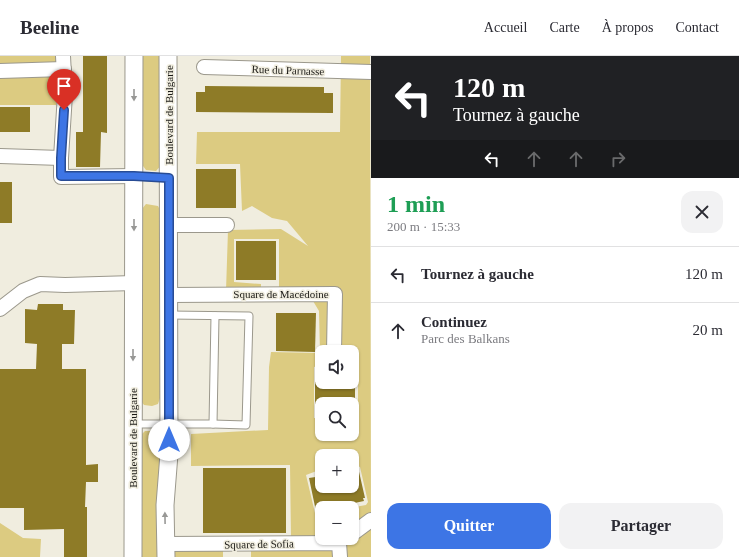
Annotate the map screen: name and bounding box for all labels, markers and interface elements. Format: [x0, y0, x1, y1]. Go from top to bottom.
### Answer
text: Beeline [20, 17, 79, 38]
text: Accueil [484, 20, 527, 35]
text: Carte [549, 20, 580, 35]
text: À propos [602, 20, 653, 35]
text: Contact [675, 20, 719, 35]
street label: Rue du Parnasse [251, 63, 325, 77]
street label: Boulevard de Bulgarie [163, 65, 175, 165]
pin [47, 69, 81, 110]
icon: left [387, 72, 439, 124]
text: 120 m [453, 72, 525, 103]
icon: arrive [53, 75, 75, 97]
one-way arrow [131, 89, 137, 102]
text: Tournez à gauche [453, 105, 580, 125]
icon: left [481, 148, 503, 170]
icon: ahead [523, 148, 545, 170]
icon: ahead [565, 148, 587, 170]
icon: right [607, 148, 629, 170]
text: 1 min [387, 191, 445, 217]
button: close [681, 191, 723, 233]
one-way arrow [131, 219, 137, 232]
text: 200 m · 15:33 [387, 219, 460, 234]
icon: left [387, 264, 409, 286]
text: Tournez à gauche [421, 266, 534, 282]
text: 120 m [685, 266, 723, 282]
street label: Square de Macédoine [233, 288, 329, 300]
text: Continuez [421, 314, 487, 330]
icon: ahead [387, 320, 409, 342]
text: 20 m [693, 322, 723, 338]
text: Parc des Balkans [421, 331, 510, 346]
map controls [315, 345, 359, 545]
button: sound [315, 345, 359, 389]
one-way arrow [130, 349, 136, 362]
street label: Boulevard de Bulgarie [127, 388, 139, 488]
button: search [315, 397, 359, 441]
position arrow [148, 419, 190, 461]
button: + [315, 449, 359, 493]
button: − [315, 501, 359, 545]
button: Quitter [387, 503, 551, 549]
button: Partager [559, 503, 723, 549]
one-way arrow [162, 512, 169, 524]
street label: Square de Sofia [224, 537, 294, 551]

